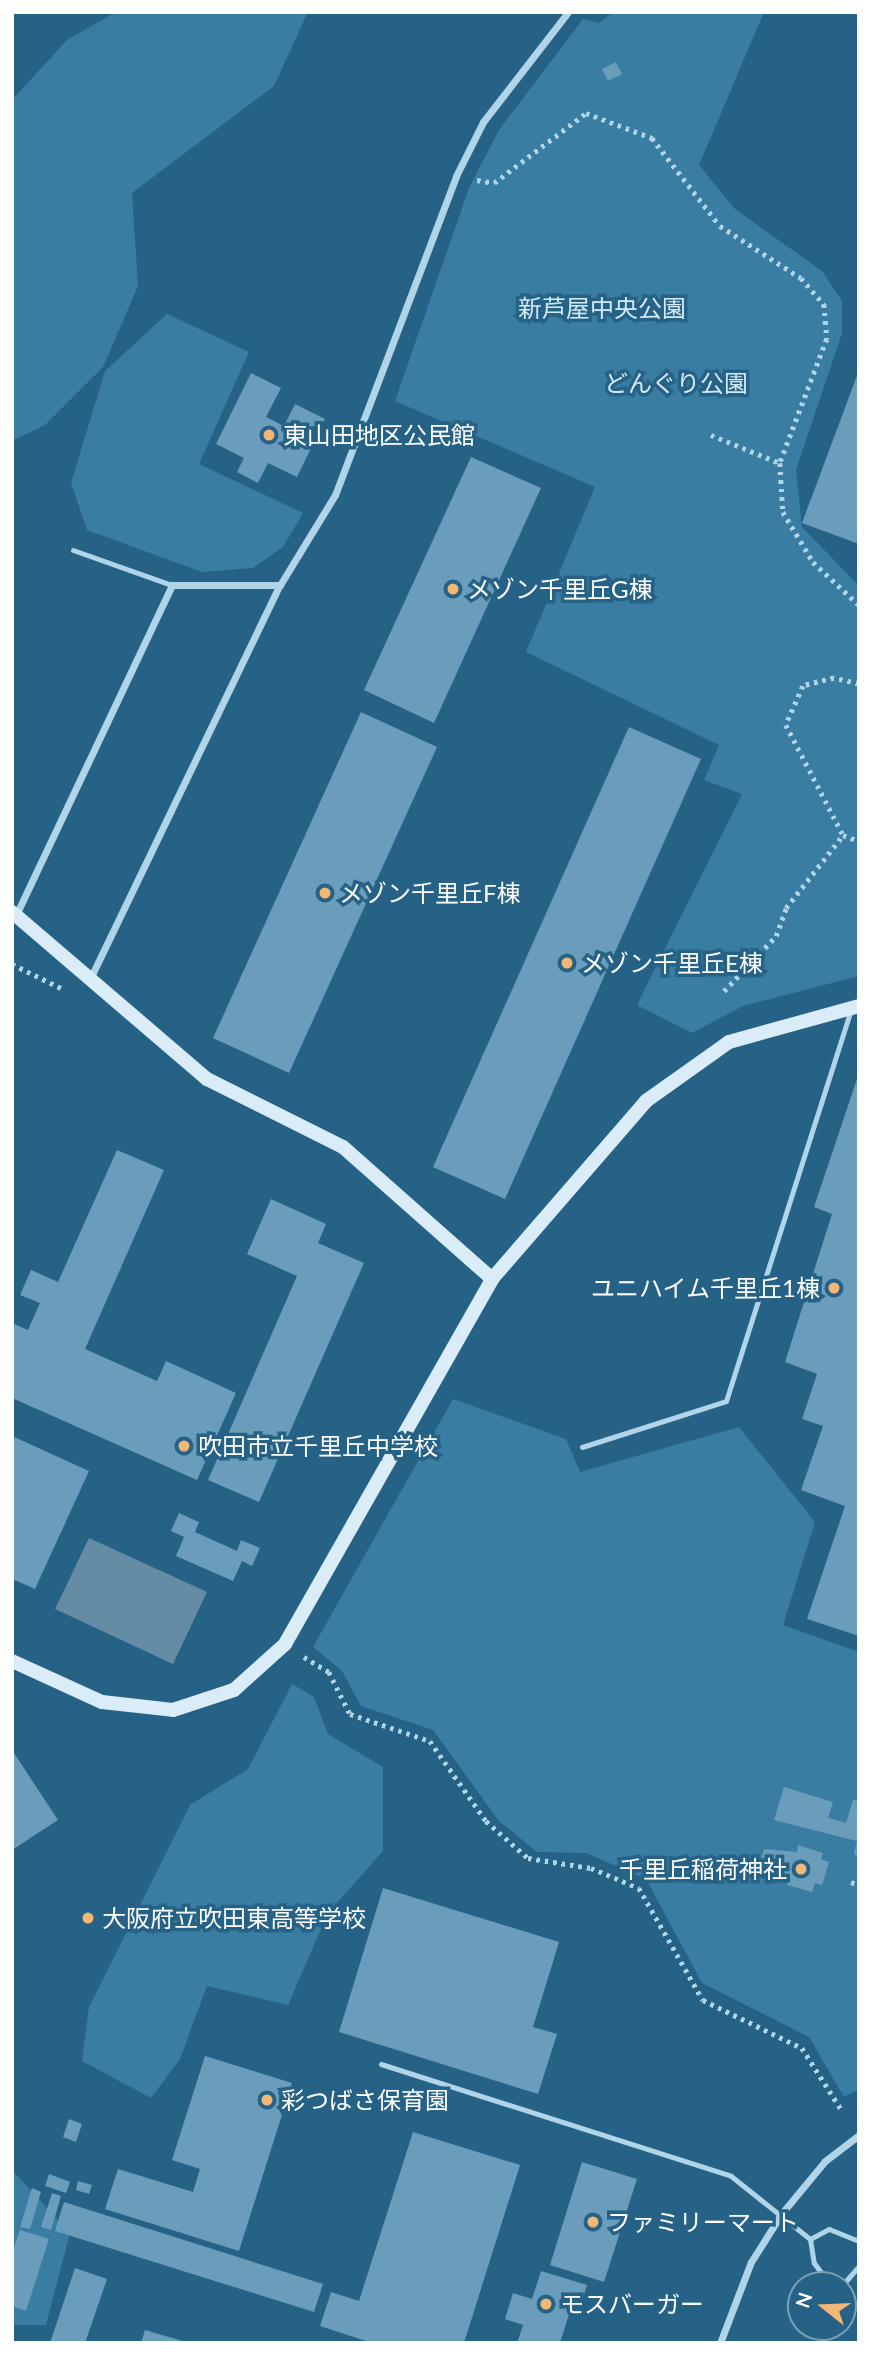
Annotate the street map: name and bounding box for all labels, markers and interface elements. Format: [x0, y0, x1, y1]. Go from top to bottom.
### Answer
park label: 新芦屋中央公園 [518, 294, 686, 322]
park label: どんぐり公園 [604, 369, 748, 397]
place label: 東山田地区公民館 [283, 421, 475, 449]
marker: 東山田地区公民館 [261, 427, 277, 443]
place label: メゾン千里丘G棟 [467, 575, 653, 603]
marker: メゾン千里丘G棟 [445, 581, 461, 597]
place label: メゾン千里丘F棟 [339, 879, 521, 907]
marker: メゾン千里丘F棟 [317, 885, 333, 901]
place label: メゾン千里丘E棟 [581, 949, 763, 977]
marker: メゾン千里丘E棟 [559, 955, 575, 971]
place label: ユニハイム千里丘1棟 [590, 1274, 820, 1302]
marker: ユニハイム千里丘1棟 [826, 1280, 842, 1296]
place label: 吹田市立千里丘中学校 [198, 1432, 438, 1460]
marker: 吹田市立千里丘中学校 [176, 1438, 192, 1454]
place label: 千里丘稲荷神社 [619, 1855, 787, 1883]
marker: 千里丘稲荷神社 [793, 1861, 809, 1877]
place label: 大阪府立吹田東高等学校 [102, 1904, 366, 1932]
marker: 大阪府立吹田東高等学校 [80, 1910, 96, 1926]
place label: 彩つばさ保育園 [281, 2086, 449, 2114]
marker: 彩つばさ保育園 [259, 2092, 275, 2108]
place label: ファミリーマート [607, 2208, 799, 2236]
marker: ファミリーマート [585, 2214, 601, 2230]
north arrow [787, 2271, 857, 2341]
text: N [790, 2289, 817, 2310]
place label: モスバーガー [560, 2290, 704, 2318]
marker: モスバーガー [538, 2296, 554, 2312]

